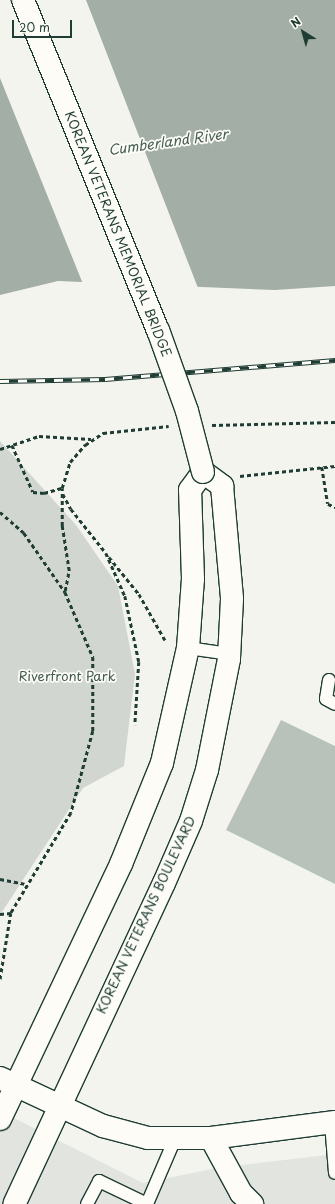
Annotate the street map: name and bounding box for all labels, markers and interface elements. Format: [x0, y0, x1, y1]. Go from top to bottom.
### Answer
scale bar [14, 12, 74, 38]
north arrow [283, 12, 323, 52]
text: N [287, 13, 304, 31]
text: 20 m [19, 18, 50, 36]
street label: KOREAN VETERANS MEMORIAL BRIDGE [61, 109, 175, 359]
water label: Cumberland River [107, 125, 229, 159]
park label: Riverfront Park [19, 668, 115, 684]
street label: KOREAN VETERANS BOULEVARD [93, 814, 199, 1016]

